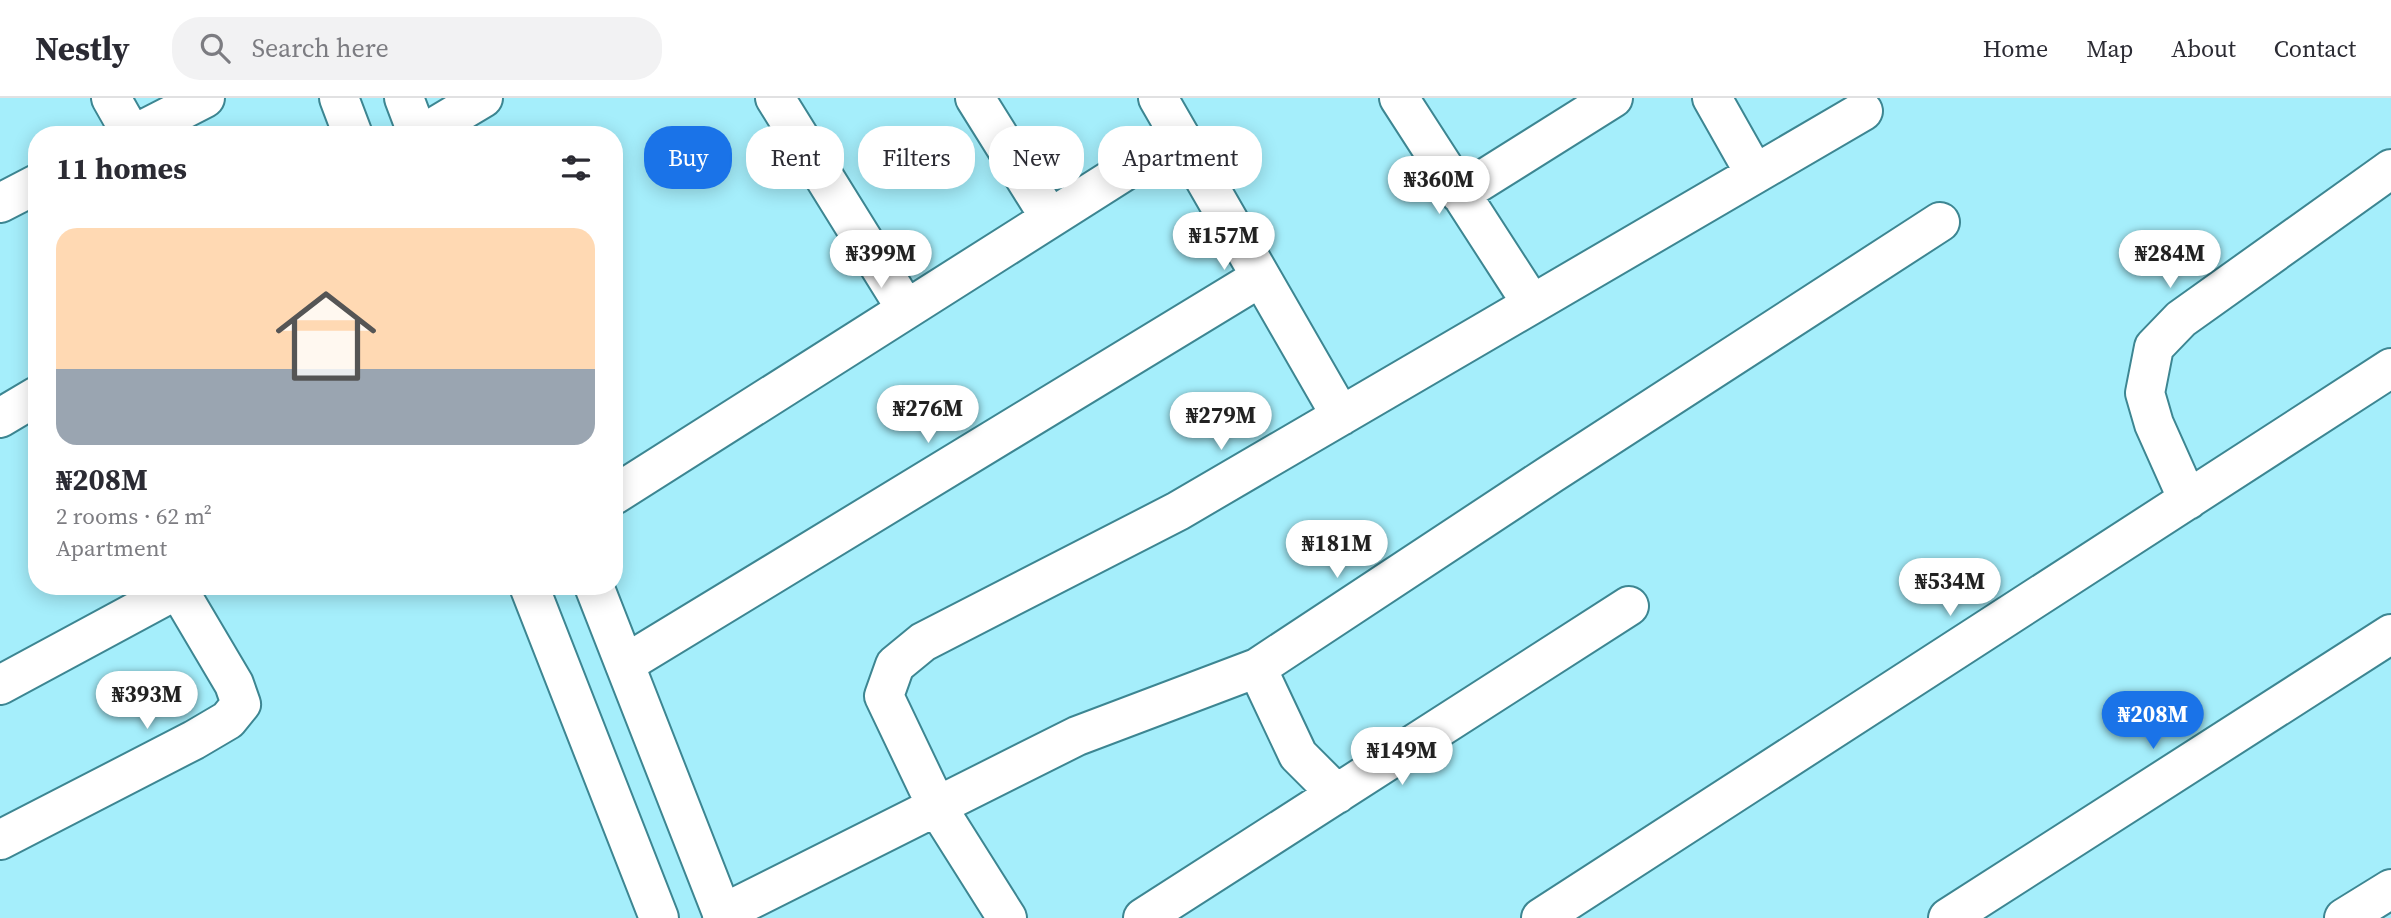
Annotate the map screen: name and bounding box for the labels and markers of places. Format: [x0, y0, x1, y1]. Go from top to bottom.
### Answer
pin: ₦360M [1390, 156, 1488, 216]
pin: ₦157M [1175, 212, 1273, 272]
pin: ₦399M [832, 230, 930, 290]
pin: ₦284M [2121, 230, 2219, 290]
pin: ₦276M [879, 386, 977, 445]
pin: ₦279M [1172, 392, 1270, 452]
pin: ₦181M [1288, 520, 1386, 580]
pin: ₦534M [1901, 559, 1999, 618]
pin: ₦393M [98, 672, 196, 731]
pin: ₦208M [2104, 692, 2202, 751]
pin: ₦149M [1353, 728, 1451, 787]

